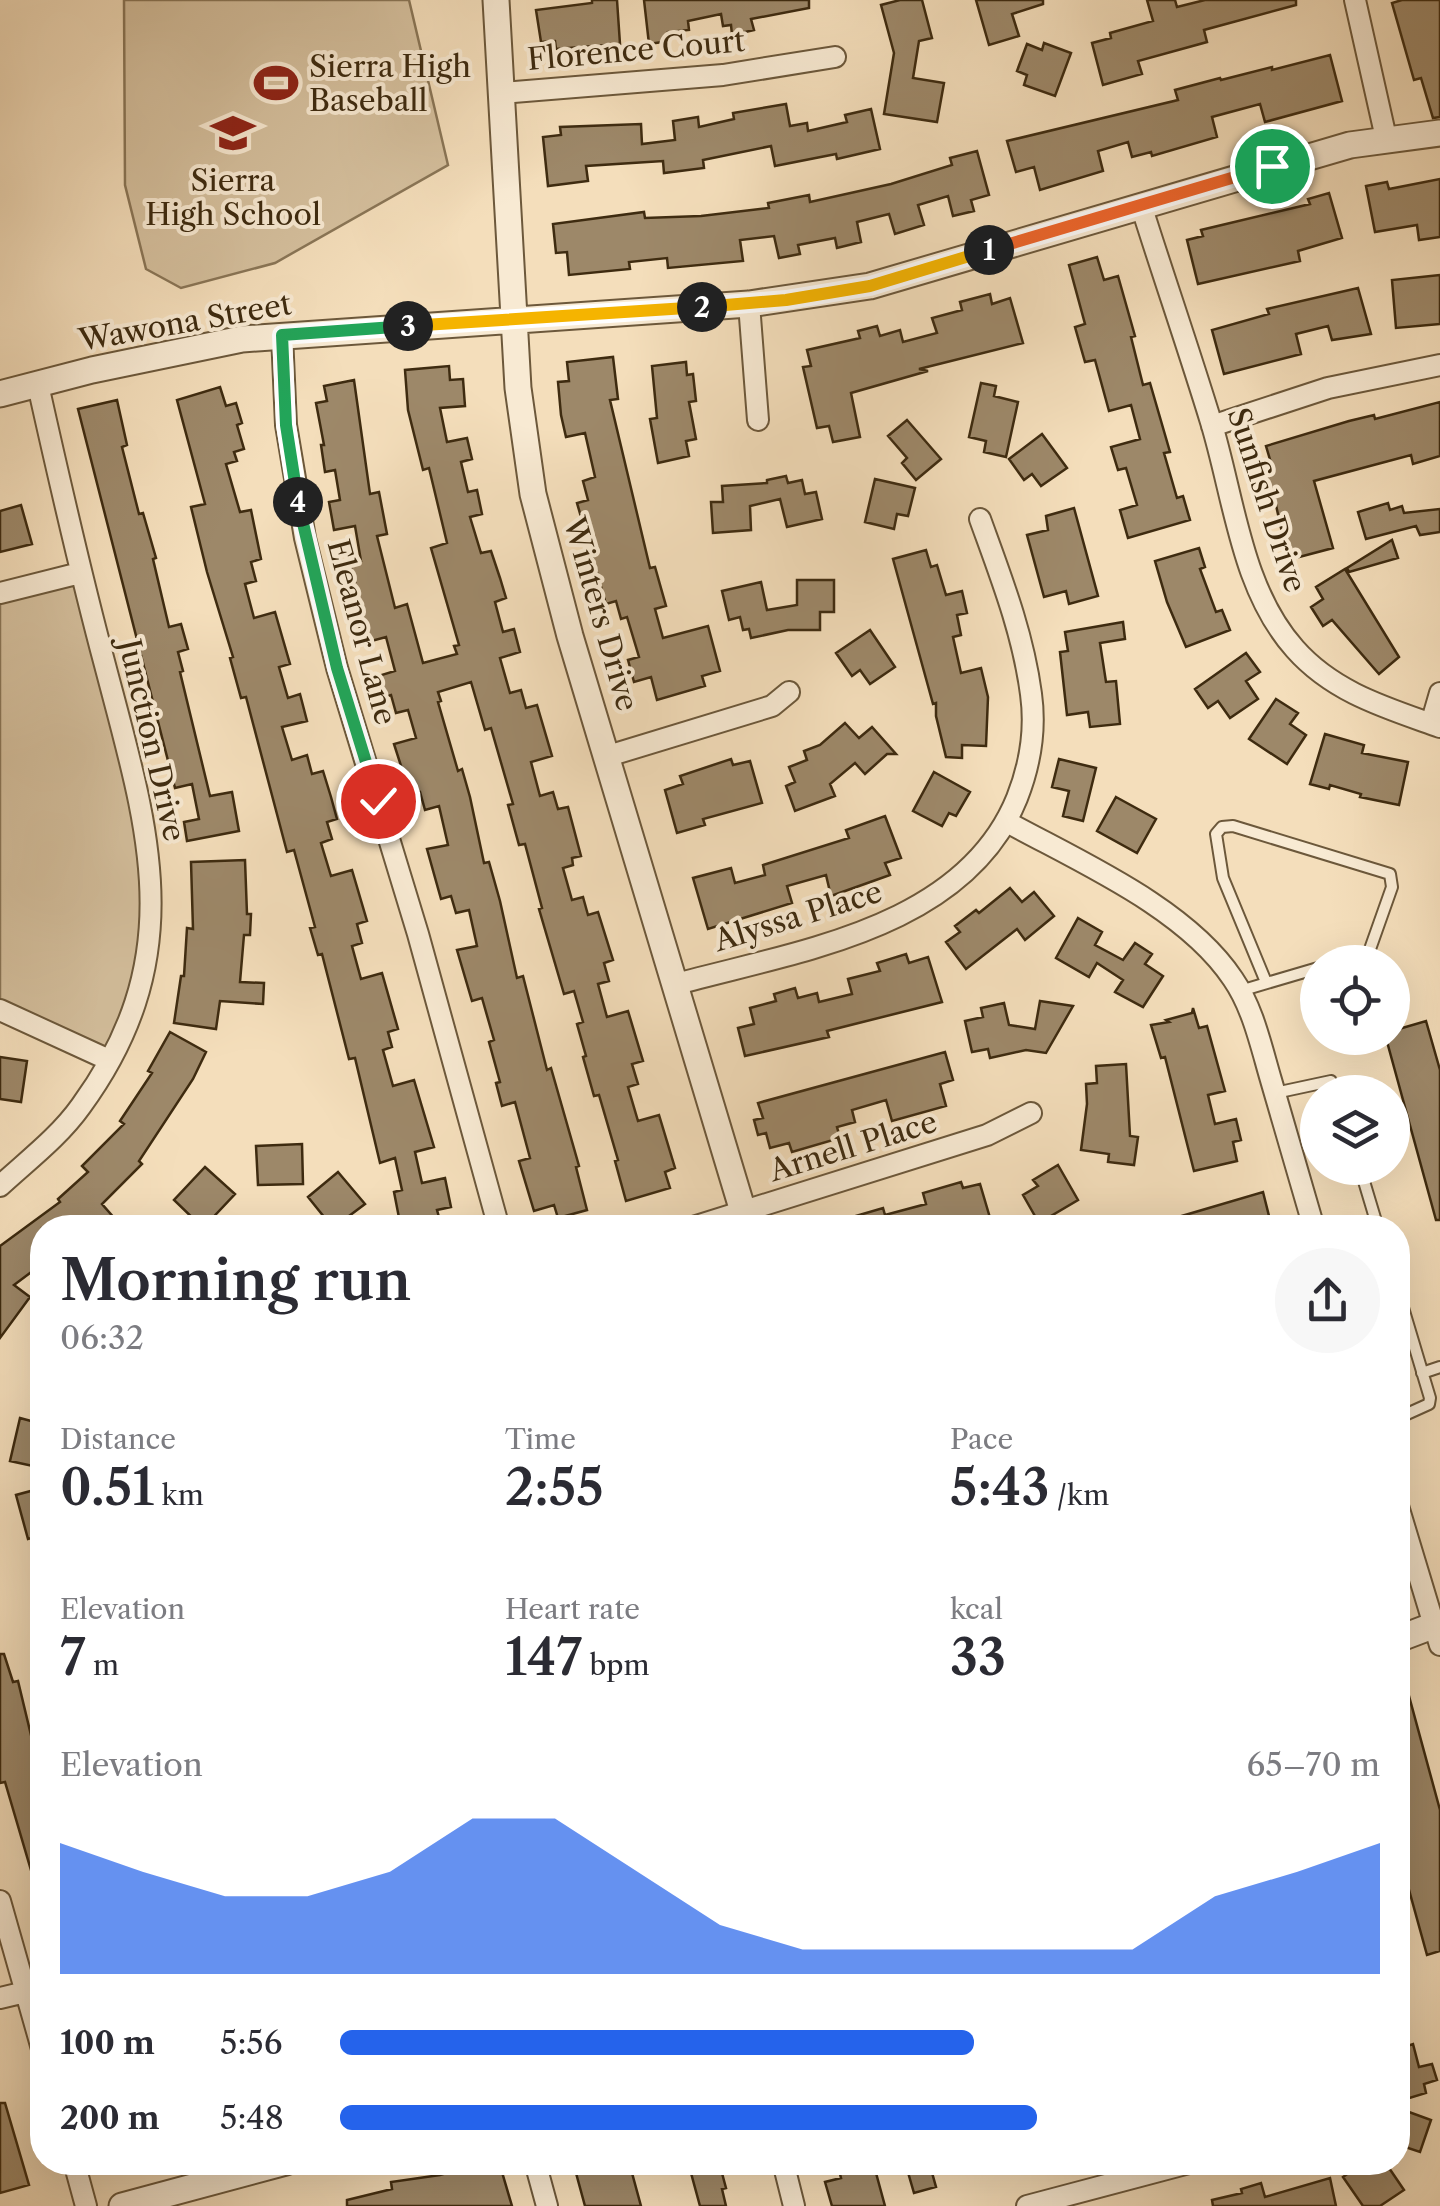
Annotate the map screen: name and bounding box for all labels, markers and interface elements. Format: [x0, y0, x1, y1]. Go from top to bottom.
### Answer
street label: Florence Court [526, 22, 747, 78]
place label: Sierra High Baseball [309, 48, 471, 119]
sports icon: Sierra High Baseball [252, 59, 300, 107]
school or university icon: Sierra High School [209, 109, 257, 157]
pin [1230, 124, 1315, 209]
icon: arrive [1245, 139, 1300, 194]
place label: Sierra High School [145, 162, 321, 233]
pin: 1 [964, 225, 1014, 275]
text: 1 [983, 233, 995, 267]
pin: 2 [677, 282, 727, 332]
street label: Wawona Street [75, 285, 294, 359]
text: 2 [694, 290, 710, 324]
pin: 3 [383, 301, 433, 351]
text: 3 [400, 309, 416, 343]
street label: Sunfish Drive [1220, 403, 1314, 597]
pin: 4 [273, 477, 323, 527]
text: 4 [290, 485, 306, 519]
street label: Winters Drive [555, 512, 646, 715]
street label: Eleanor Lane [319, 535, 405, 729]
street label: Junction Drive [110, 631, 193, 845]
pin [336, 759, 421, 844]
icon: check [351, 774, 406, 829]
street label: Alyssa Place [709, 873, 886, 959]
map controls [1300, 945, 1410, 1185]
button: locate [1300, 945, 1410, 1055]
button: layers [1300, 1075, 1410, 1185]
street label: Arnell Place [764, 1103, 941, 1189]
text: Morning run [60, 1247, 411, 1314]
button: share [1275, 1248, 1380, 1353]
text: 06:32 [60, 1318, 144, 1357]
text: Distance [60, 1422, 176, 1456]
text: Time [505, 1422, 576, 1456]
text: Pace [950, 1422, 1013, 1456]
text: 0.51 [60, 1456, 154, 1518]
text: 2:55 [505, 1456, 604, 1518]
text: 5:43 [950, 1456, 1049, 1518]
text: km [154, 1478, 204, 1512]
text: /km [1049, 1478, 1109, 1512]
text: Elevation [60, 1592, 185, 1626]
text: Heart rate [505, 1592, 640, 1626]
text: kcal [950, 1592, 1003, 1626]
text: 7 [60, 1626, 86, 1688]
text: 147 [505, 1626, 582, 1688]
text: 33 [950, 1626, 1006, 1688]
text: m [86, 1648, 119, 1682]
text: bpm [582, 1648, 650, 1682]
text: Elevation [60, 1745, 203, 1784]
text: 65–70 m [1246, 1745, 1380, 1784]
text: 100 m [60, 2023, 155, 2062]
text: 5:56 [220, 2023, 282, 2062]
text: 200 m [60, 2098, 160, 2137]
text: 5:48 [220, 2098, 284, 2137]

